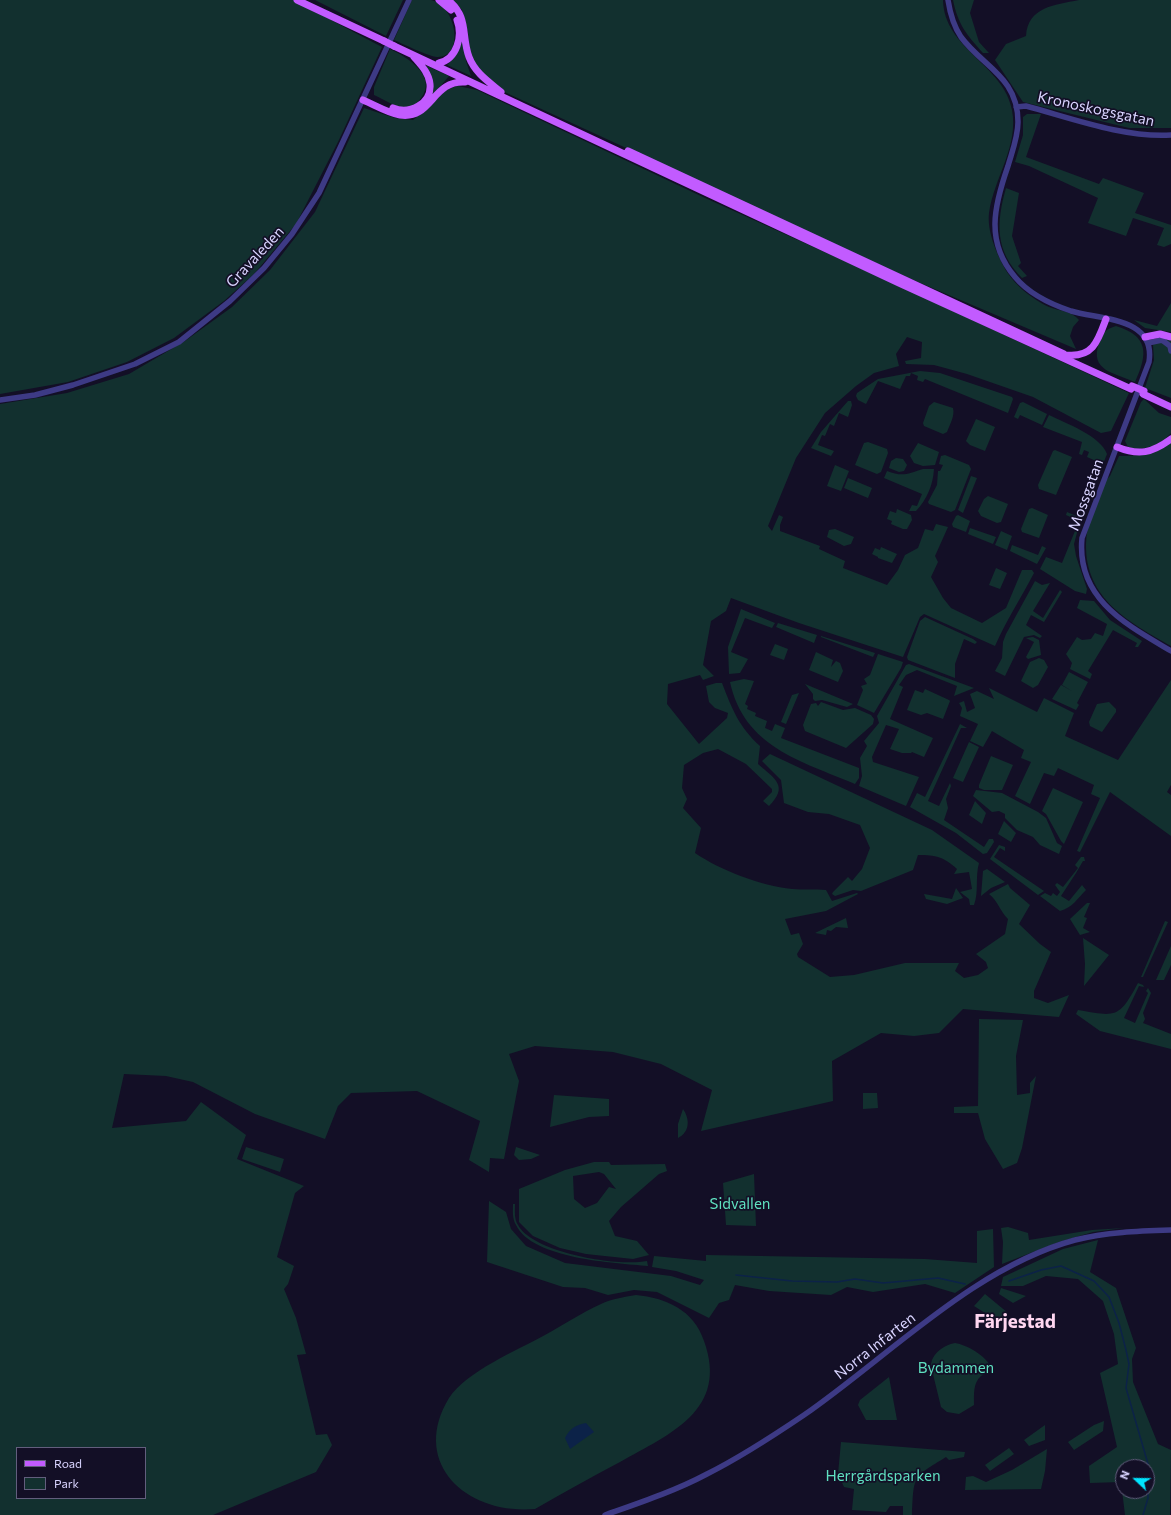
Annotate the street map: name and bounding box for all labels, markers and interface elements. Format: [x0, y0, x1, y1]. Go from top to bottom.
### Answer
street label: Kronoskogsgatan [1036, 88, 1156, 130]
street label: Gravaleden [222, 223, 288, 291]
street label: Mossgatan [1065, 457, 1107, 533]
park label: Sidvallen [710, 1195, 770, 1213]
street label: Norra Infarten [831, 1309, 919, 1383]
district label: Färjestad [974, 1311, 1056, 1333]
park label: Bydammen [918, 1359, 994, 1377]
legend [16, 1447, 146, 1499]
text: Road [54, 1456, 82, 1470]
north arrow [1115, 1459, 1155, 1499]
park label: Herrgårdsparken [825, 1467, 941, 1485]
text: N [1117, 1468, 1132, 1481]
text: Park [54, 1476, 79, 1490]

